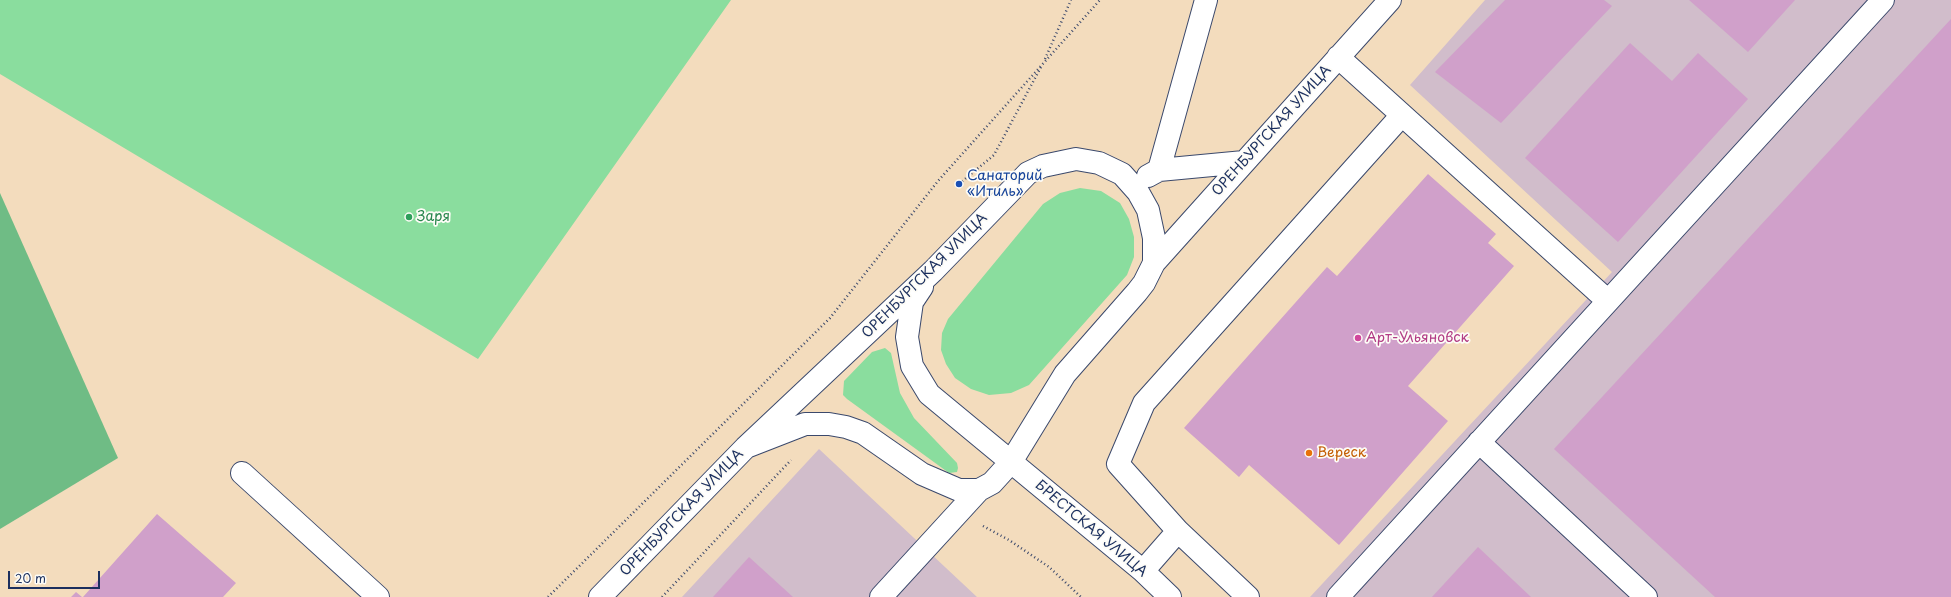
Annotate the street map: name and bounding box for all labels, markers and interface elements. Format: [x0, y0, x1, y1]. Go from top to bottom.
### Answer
street label: ОРЕНБУРГСКАЯ УЛИЦА [1209, 62, 1335, 200]
place label: Санаторий «Итиль» [967, 168, 1042, 200]
marker: Санаторий «Итиль» [954, 179, 964, 189]
place label: Заря [417, 209, 450, 225]
street label: ОРЕНБУРГСКАЯ УЛИЦА [859, 210, 991, 342]
marker: Заря [404, 212, 414, 222]
place label: Арт-Ульяновск [1366, 330, 1469, 346]
marker: Арт-Ульяновск [1353, 333, 1363, 343]
place label: Вереск [1317, 445, 1366, 461]
street label: ОРЕНБУРГСКАЯ УЛИЦА [617, 446, 747, 580]
marker: Вереск [1304, 448, 1314, 458]
street label: БРЕСТСКАЯ УЛИЦА [1032, 477, 1150, 581]
scale bar [10, 563, 102, 589]
text: 20 m [15, 569, 46, 587]

